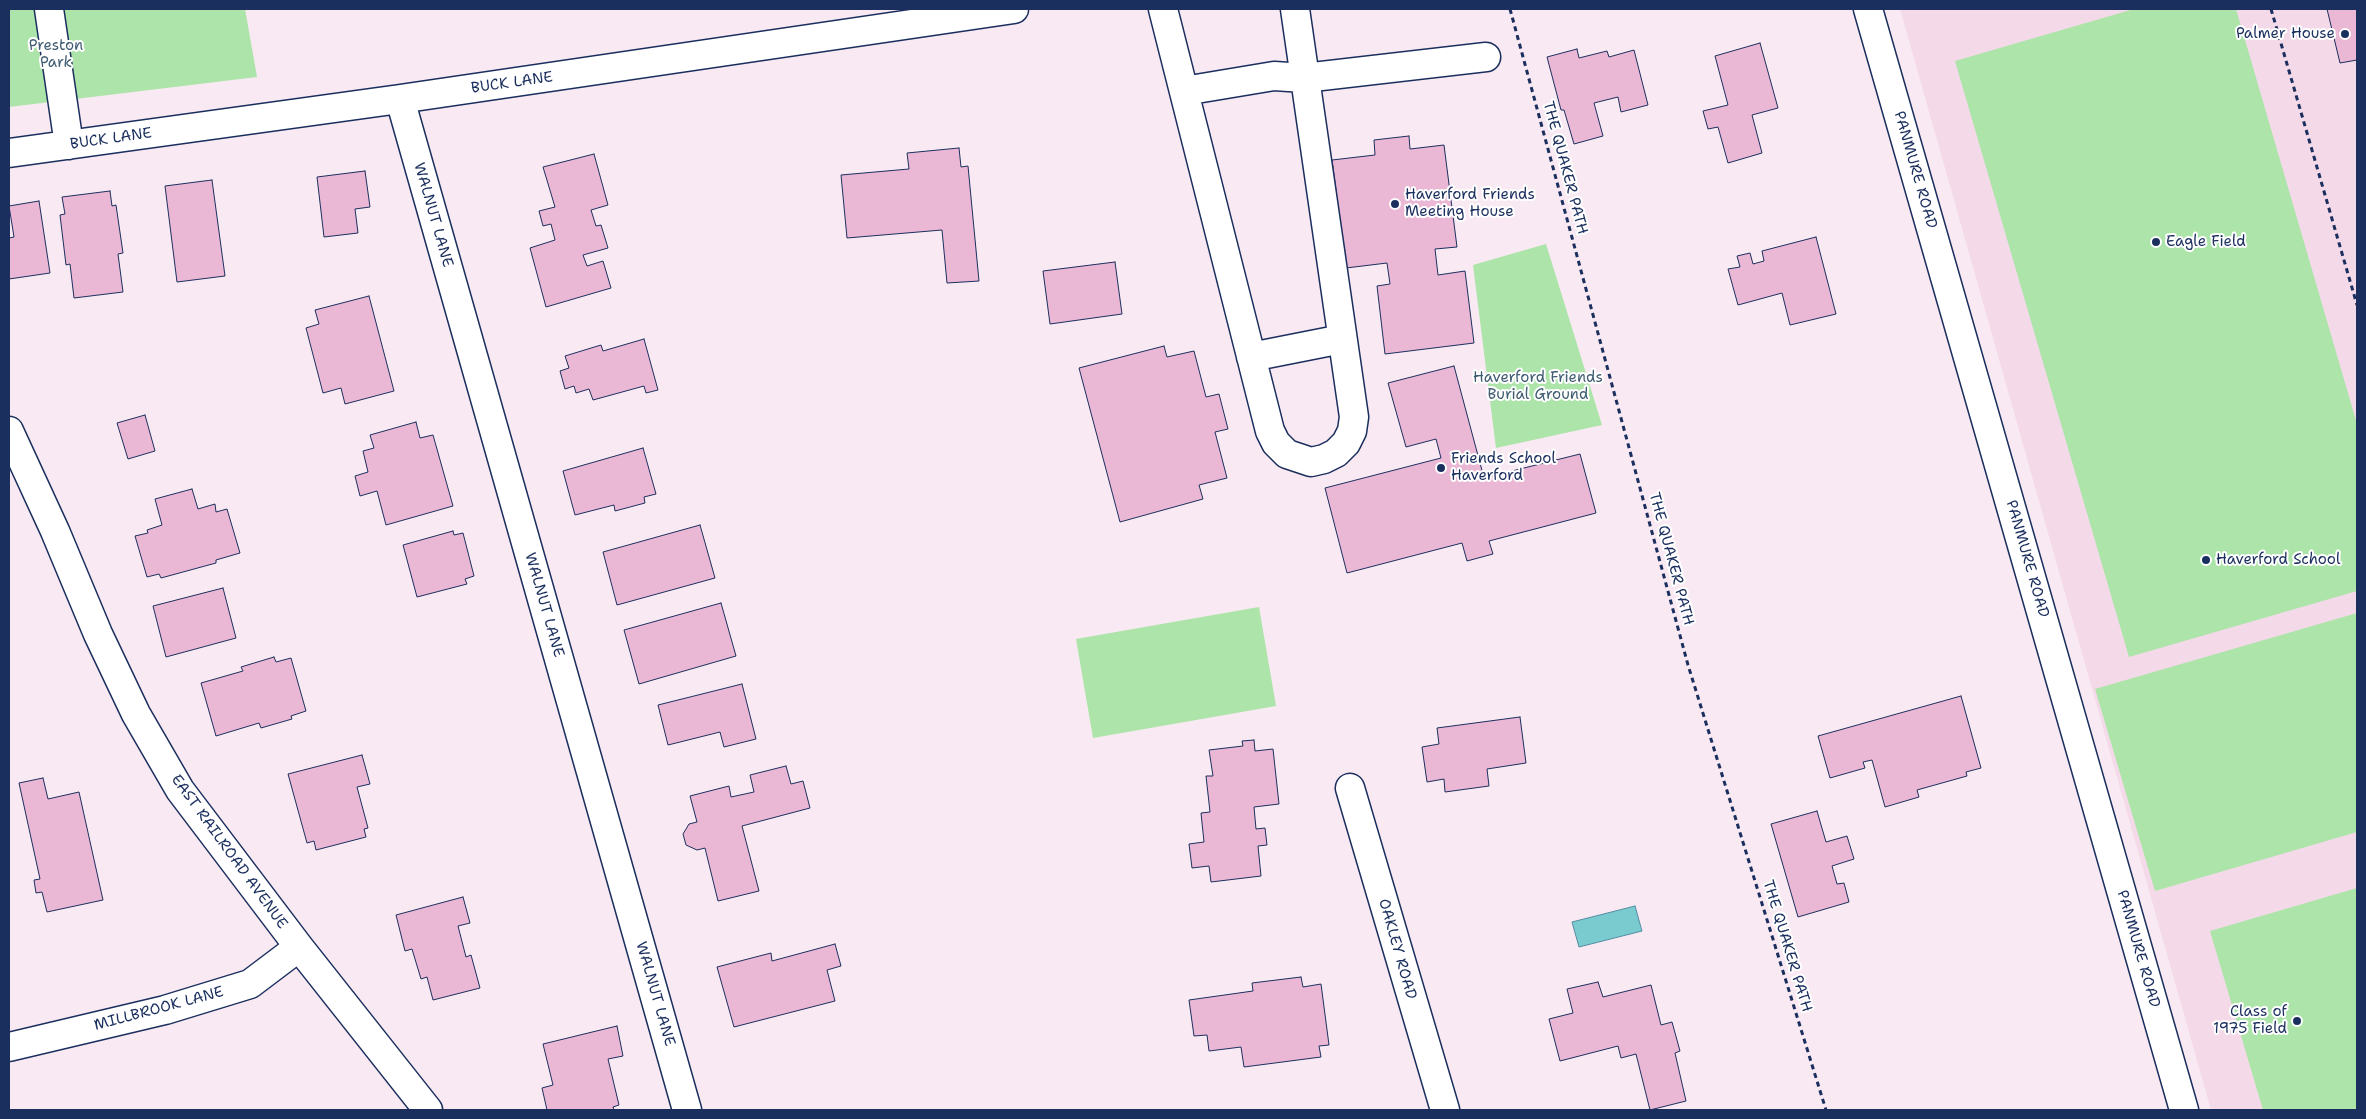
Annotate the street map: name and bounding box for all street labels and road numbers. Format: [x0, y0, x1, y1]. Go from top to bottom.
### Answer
street label: BUCK LANE [470, 68, 554, 98]
street label: THE QUAKER PATH [1539, 99, 1591, 237]
street label: PANMURE ROAD [1890, 109, 1940, 231]
street label: BUCK LANE [69, 124, 153, 154]
street label: WALNUT LANE [409, 161, 457, 269]
street label: THE QUAKER PATH [1645, 490, 1697, 628]
street label: PANMURE ROAD [2002, 498, 2052, 620]
street label: WALNUT LANE [520, 551, 568, 659]
street label: EAST RAILROAD AVENUE [167, 771, 291, 933]
street label: THE QUAKER PATH [1758, 878, 1816, 1014]
street label: PANMURE ROAD [2113, 888, 2163, 1010]
street label: OAKLEY ROAD [1374, 897, 1420, 1001]
street label: WALNUT LANE [631, 940, 679, 1048]
street label: MILLBROOK LANE [92, 983, 226, 1035]

